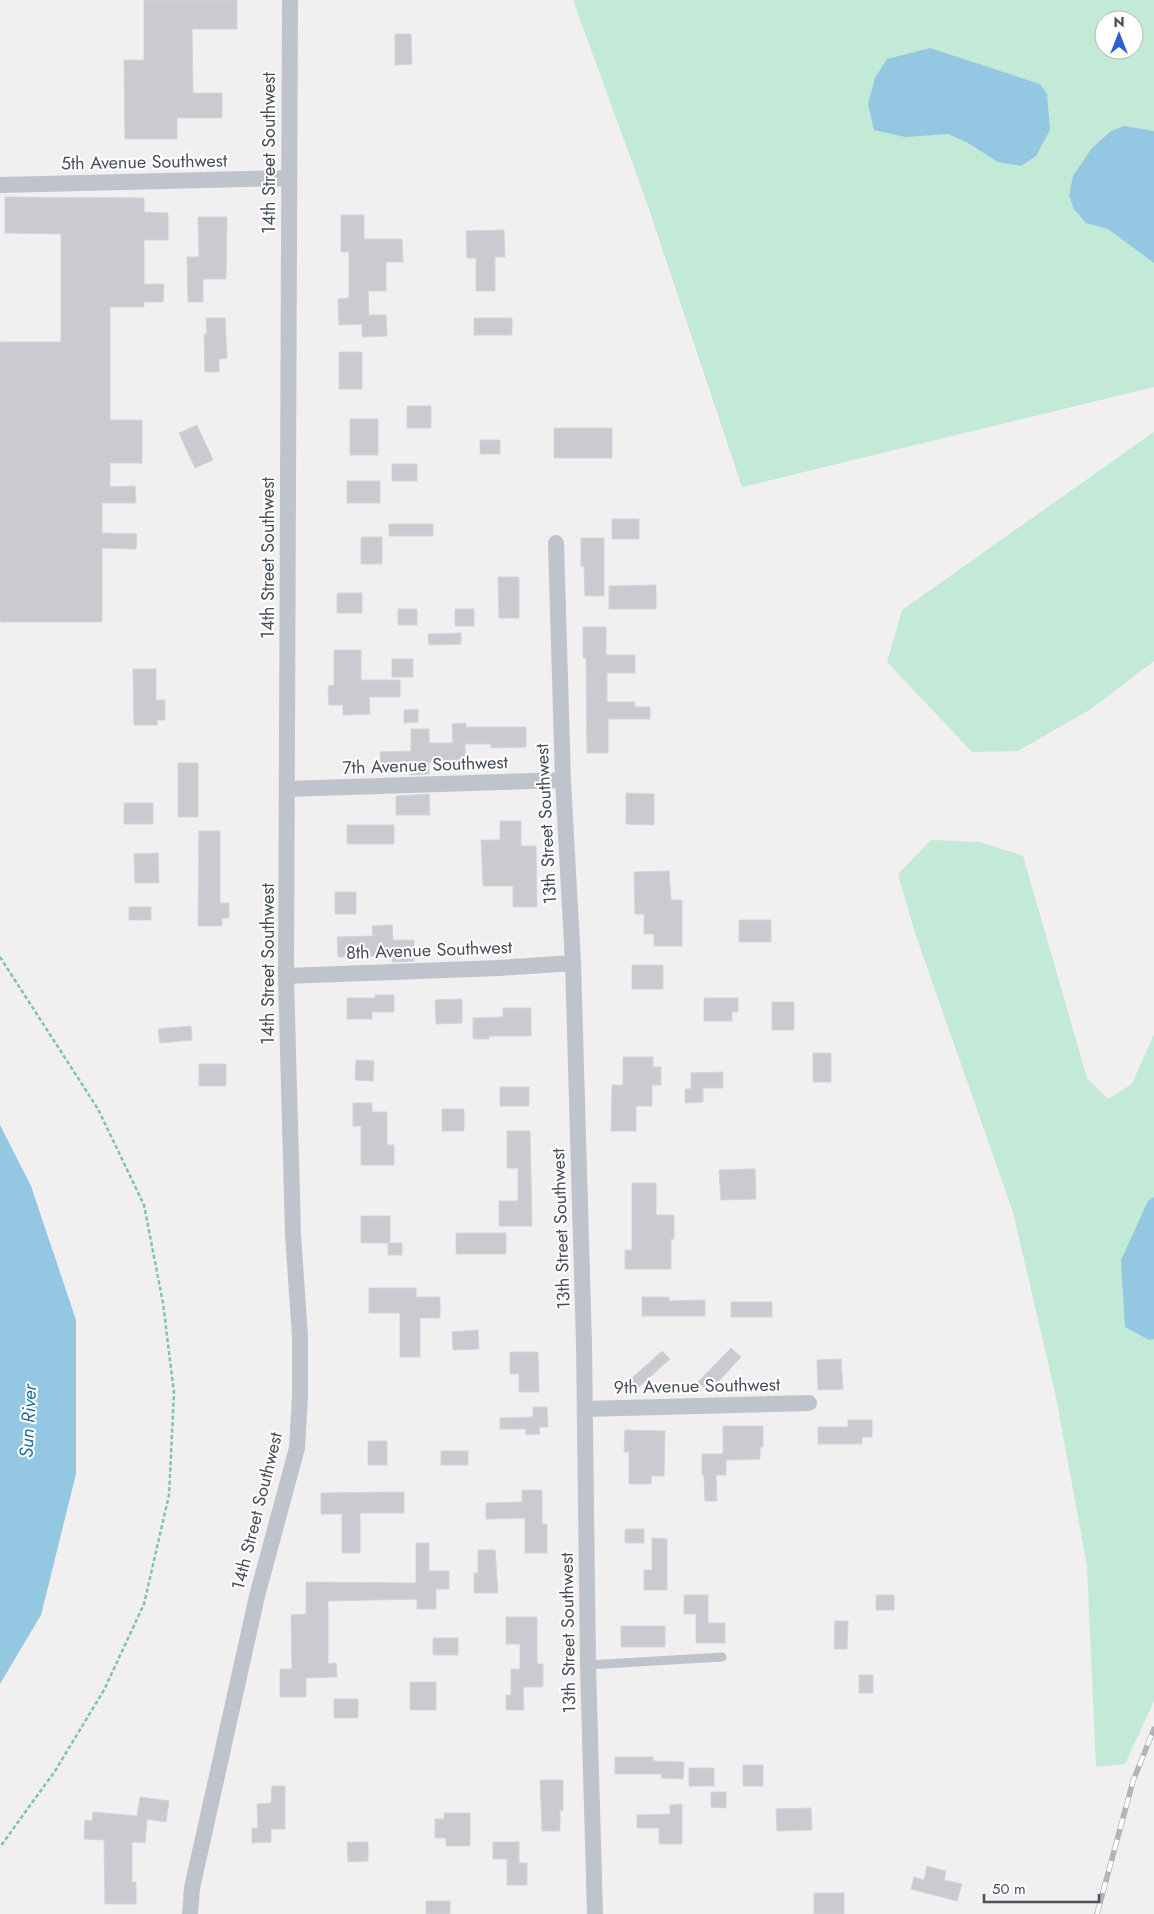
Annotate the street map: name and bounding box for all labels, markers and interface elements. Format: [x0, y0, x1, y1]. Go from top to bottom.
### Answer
north arrow [1094, 10, 1144, 60]
text: N [1113, 12, 1125, 32]
street label: 14th Street Southwest [256, 71, 282, 234]
street label: 5th Avenue Southwest [61, 148, 228, 176]
street label: 14th Street Southwest [255, 476, 281, 639]
street label: 13th Street Southwest [529, 742, 563, 905]
street label: 7th Avenue Southwest [342, 749, 509, 781]
street label: 14th Street Southwest [255, 882, 281, 1045]
street label: 8th Avenue Southwest [346, 934, 513, 966]
street label: 13th Street Southwest [545, 1147, 577, 1310]
street label: 9th Avenue Southwest [613, 1372, 781, 1400]
water label: Sun River [13, 1382, 44, 1459]
street label: 14th Street Southwest [225, 1429, 289, 1593]
street label: 13th Street Southwest [554, 1552, 582, 1714]
scale bar [984, 1872, 1099, 1904]
text: 50 m [992, 1878, 1026, 1900]

